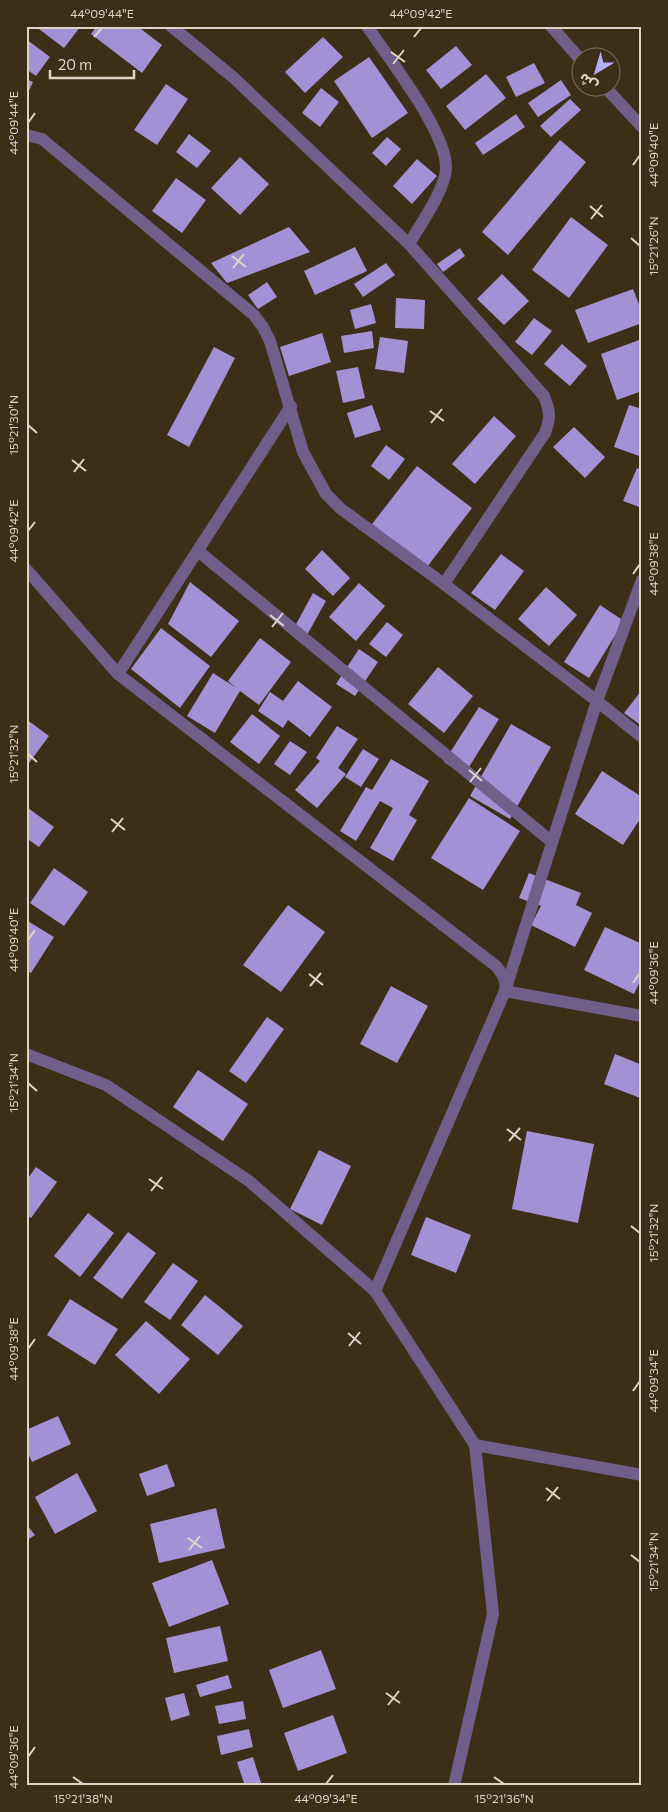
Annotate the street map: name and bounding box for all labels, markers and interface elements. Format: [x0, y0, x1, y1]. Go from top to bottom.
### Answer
text: 44°09'44"E [70, 6, 134, 20]
text: 44°09'42"E [390, 6, 452, 20]
scale bar [50, 48, 134, 80]
north arrow [570, 48, 620, 98]
text: 20 m [58, 55, 92, 73]
text: ش [575, 70, 600, 95]
text: 44°09'44"E [6, 91, 20, 155]
text: 44°09'40"E [646, 123, 660, 187]
text: 15°21'26"N [646, 216, 660, 276]
text: 15°21'30"N [6, 395, 20, 455]
text: 44°09'42"E [6, 500, 20, 562]
text: 44°09'38"E [646, 532, 660, 596]
text: 15°21'32"N [6, 725, 20, 783]
text: 44°09'40"E [6, 908, 20, 972]
text: 44°09'36"E [646, 941, 660, 1005]
text: 15°21'34"N [6, 1053, 20, 1113]
text: 15°21'32"N [646, 1204, 660, 1262]
text: 44°09'38"E [6, 1317, 20, 1381]
text: 44°09'34"E [646, 1349, 660, 1413]
text: 15°21'34"N [646, 1532, 660, 1592]
text: 44°09'36"E [6, 1725, 20, 1789]
text: 15°21'38"N [53, 1791, 113, 1805]
text: 44°09'34"E [294, 1791, 358, 1805]
text: 15°21'36"N [474, 1791, 534, 1805]

